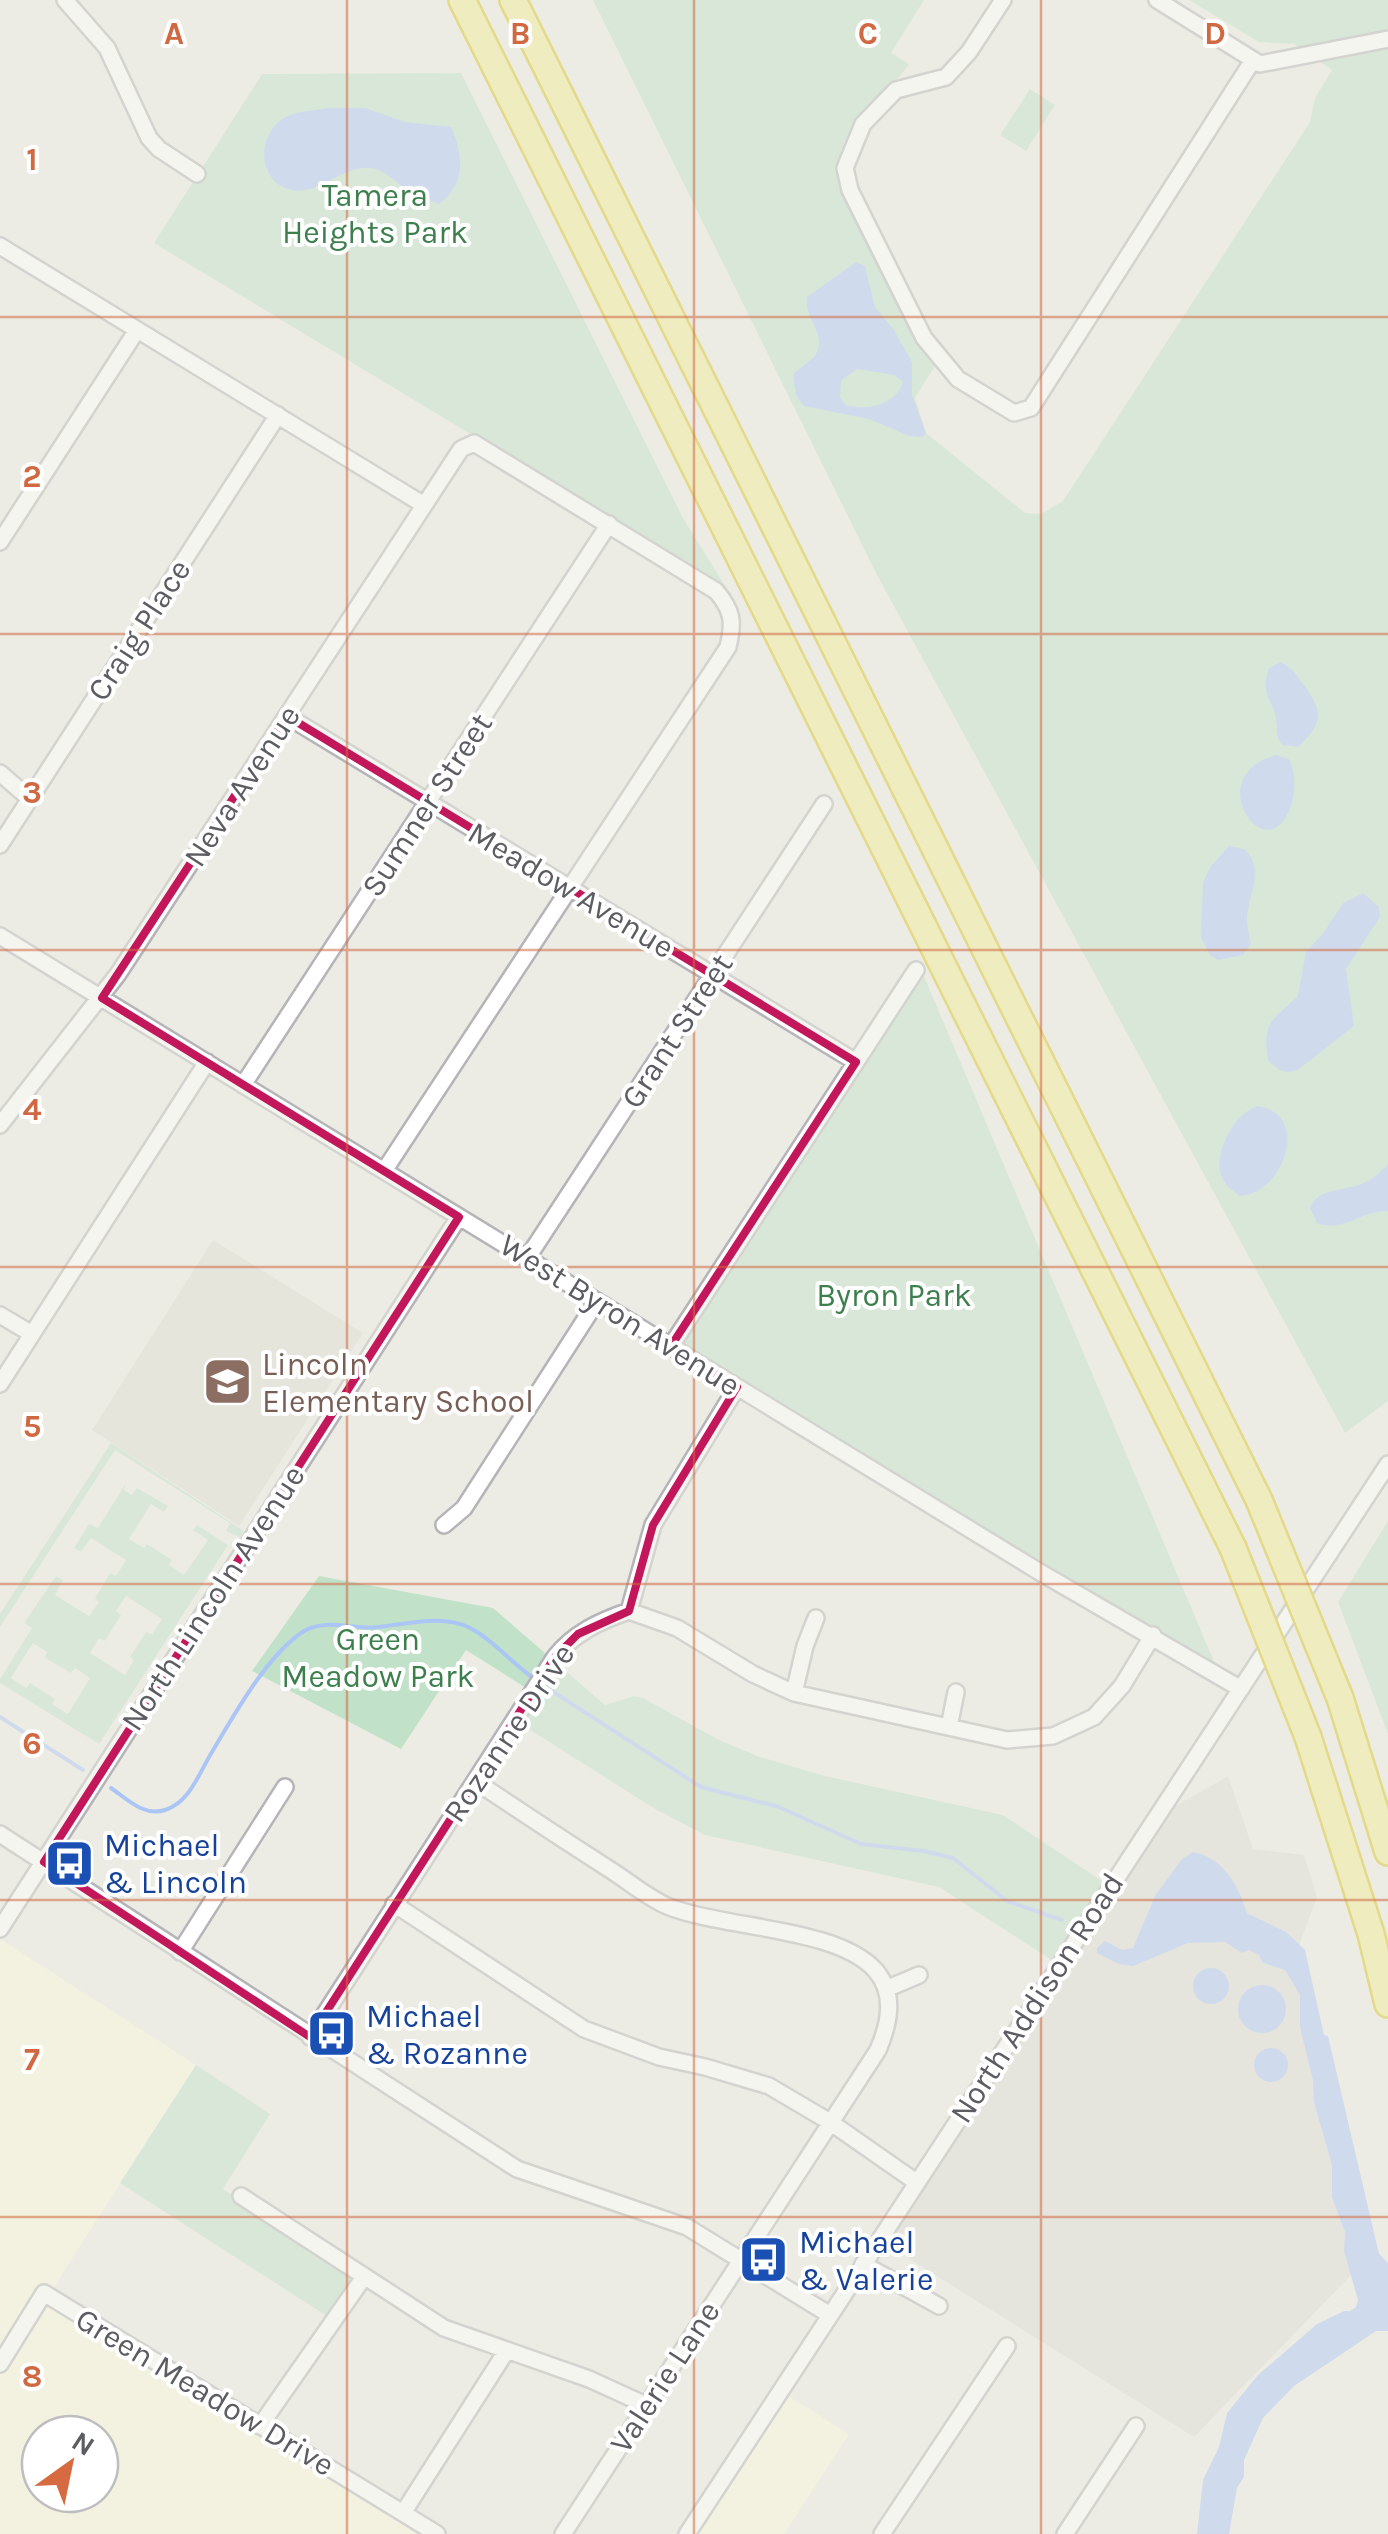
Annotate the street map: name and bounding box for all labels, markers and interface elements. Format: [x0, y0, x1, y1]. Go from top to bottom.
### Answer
text: A [164, 15, 184, 52]
text: B [510, 15, 530, 52]
text: C [858, 15, 878, 52]
text: D [1204, 15, 1226, 52]
text: 1 [26, 141, 38, 178]
park label: Tamera Heights Park [282, 177, 468, 251]
text: 2 [22, 458, 42, 495]
street label: Craig Place [80, 552, 198, 708]
street label: Neva Avenue [176, 698, 308, 874]
street label: Sumner Street [354, 706, 500, 904]
text: 3 [22, 774, 42, 811]
street label: Meadow Avenue [461, 814, 681, 966]
street label: Grant Street [613, 947, 741, 1115]
text: 4 [22, 1091, 42, 1128]
street label: West Byron Avenue [493, 1226, 747, 1404]
park label: Byron Park [816, 1277, 972, 1314]
place label: Lincoln Elementary School [262, 1346, 534, 1420]
school or university icon: Lincoln Elementary School [201, 1356, 253, 1408]
text: 5 [23, 1408, 41, 1445]
street label: North Lincoln Avenue [113, 1458, 313, 1738]
park label: Green Meadow Park [281, 1621, 475, 1695]
street label: Rozanne Drive [436, 1637, 582, 1829]
text: 6 [22, 1725, 42, 1762]
place label: Michael & Lincoln [104, 1827, 247, 1901]
bus stop icon: Michael & Lincoln [43, 1837, 95, 1889]
street label: North Addison Road [942, 1866, 1132, 2130]
place label: Michael & Rozanne [366, 1998, 528, 2072]
bus stop icon: Michael & Rozanne [305, 2008, 357, 2060]
text: 7 [24, 2041, 40, 2078]
place label: Michael & Valerie [799, 2224, 933, 2298]
bus stop icon: Michael & Valerie [738, 2234, 790, 2286]
street label: Valerie Lane [602, 2294, 728, 2460]
street label: Green Meadow Drive [69, 2300, 341, 2484]
text: 8 [22, 2358, 42, 2395]
north arrow [20, 2414, 120, 2514]
text: N [66, 2424, 101, 2463]

